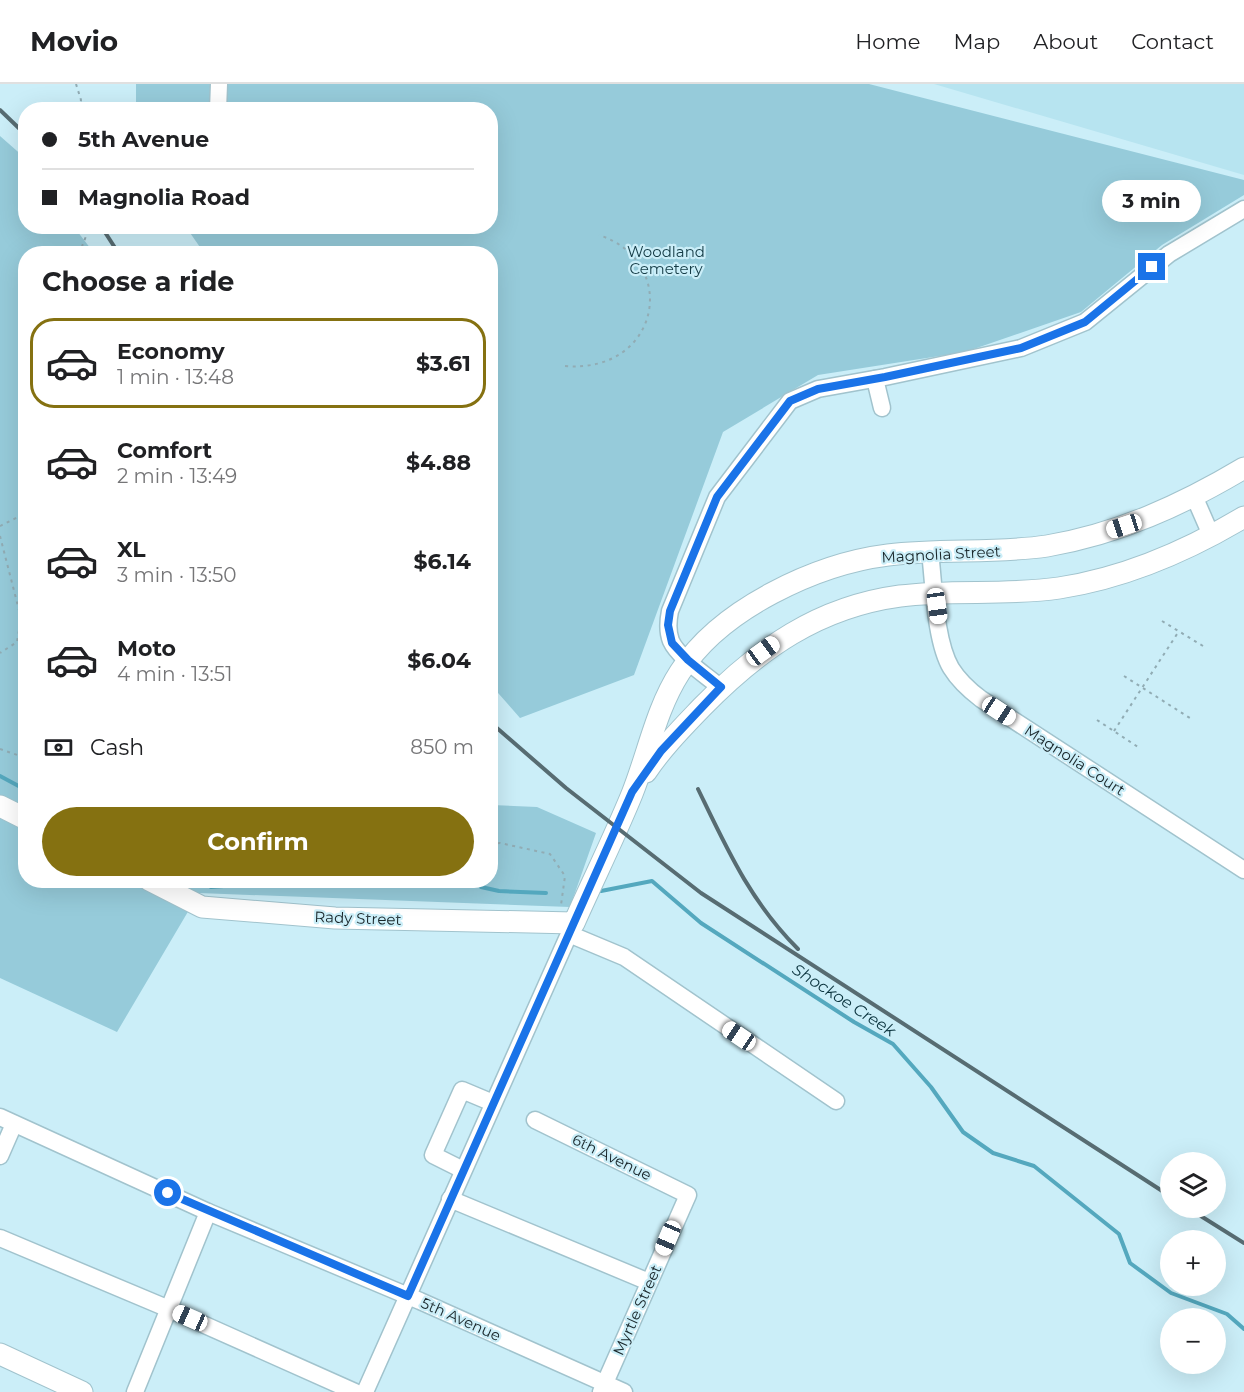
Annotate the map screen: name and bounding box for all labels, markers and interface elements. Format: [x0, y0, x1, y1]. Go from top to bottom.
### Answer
text: Movio [30, 24, 118, 58]
text: Home [855, 29, 920, 54]
text: Map [953, 29, 1000, 54]
text: About [1033, 29, 1098, 54]
text: Contact [1131, 29, 1214, 54]
text: 5th Avenue [78, 126, 209, 153]
callout: 3 min [1102, 180, 1202, 222]
text: Magnolia Road [78, 184, 250, 211]
text: 3 min [1122, 189, 1181, 213]
park label: Woodland Cemetery [627, 242, 705, 278]
route end [1138, 253, 1165, 280]
text: Choose a ride [42, 265, 234, 298]
icon: car [45, 336, 99, 390]
text: Economy [117, 338, 225, 365]
text: $3.61 [416, 350, 471, 377]
text: 1 min · 13:48 [117, 365, 234, 389]
icon: car [45, 435, 99, 489]
text: Comfort [117, 437, 212, 464]
text: $4.88 [406, 449, 471, 476]
text: 2 min · 13:49 [117, 464, 237, 488]
car [1104, 512, 1144, 540]
icon: car [45, 534, 99, 588]
text: XL [117, 536, 146, 563]
street label: Magnolia Street [881, 541, 1001, 567]
text: $6.14 [414, 548, 471, 575]
text: 3 min · 13:50 [117, 563, 236, 587]
car [926, 587, 948, 625]
icon: car [45, 633, 99, 687]
car [743, 633, 783, 669]
text: Moto [117, 635, 176, 662]
text: $6.04 [407, 647, 471, 674]
text: 4 min · 13:51 [117, 662, 232, 686]
car [979, 694, 1019, 728]
street label: Magnolia Court [1021, 720, 1129, 800]
icon: cash [42, 731, 75, 764]
text: Cash [90, 734, 144, 761]
text: 850 m [410, 735, 474, 759]
button: Confirm [42, 807, 474, 876]
street label: Rady Street [314, 907, 402, 929]
water label: Shockoe Creek [789, 960, 900, 1041]
car [719, 1018, 759, 1054]
street label: 6th Avenue [569, 1130, 655, 1184]
map controls [1160, 1152, 1226, 1374]
button: layers [1160, 1152, 1226, 1218]
route start [154, 1179, 181, 1206]
car [653, 1218, 683, 1258]
button: + [1160, 1230, 1226, 1296]
street label: Myrtle Street [609, 1262, 665, 1358]
street label: 5th Avenue [418, 1293, 504, 1345]
car [170, 1302, 210, 1334]
button: − [1160, 1308, 1226, 1374]

